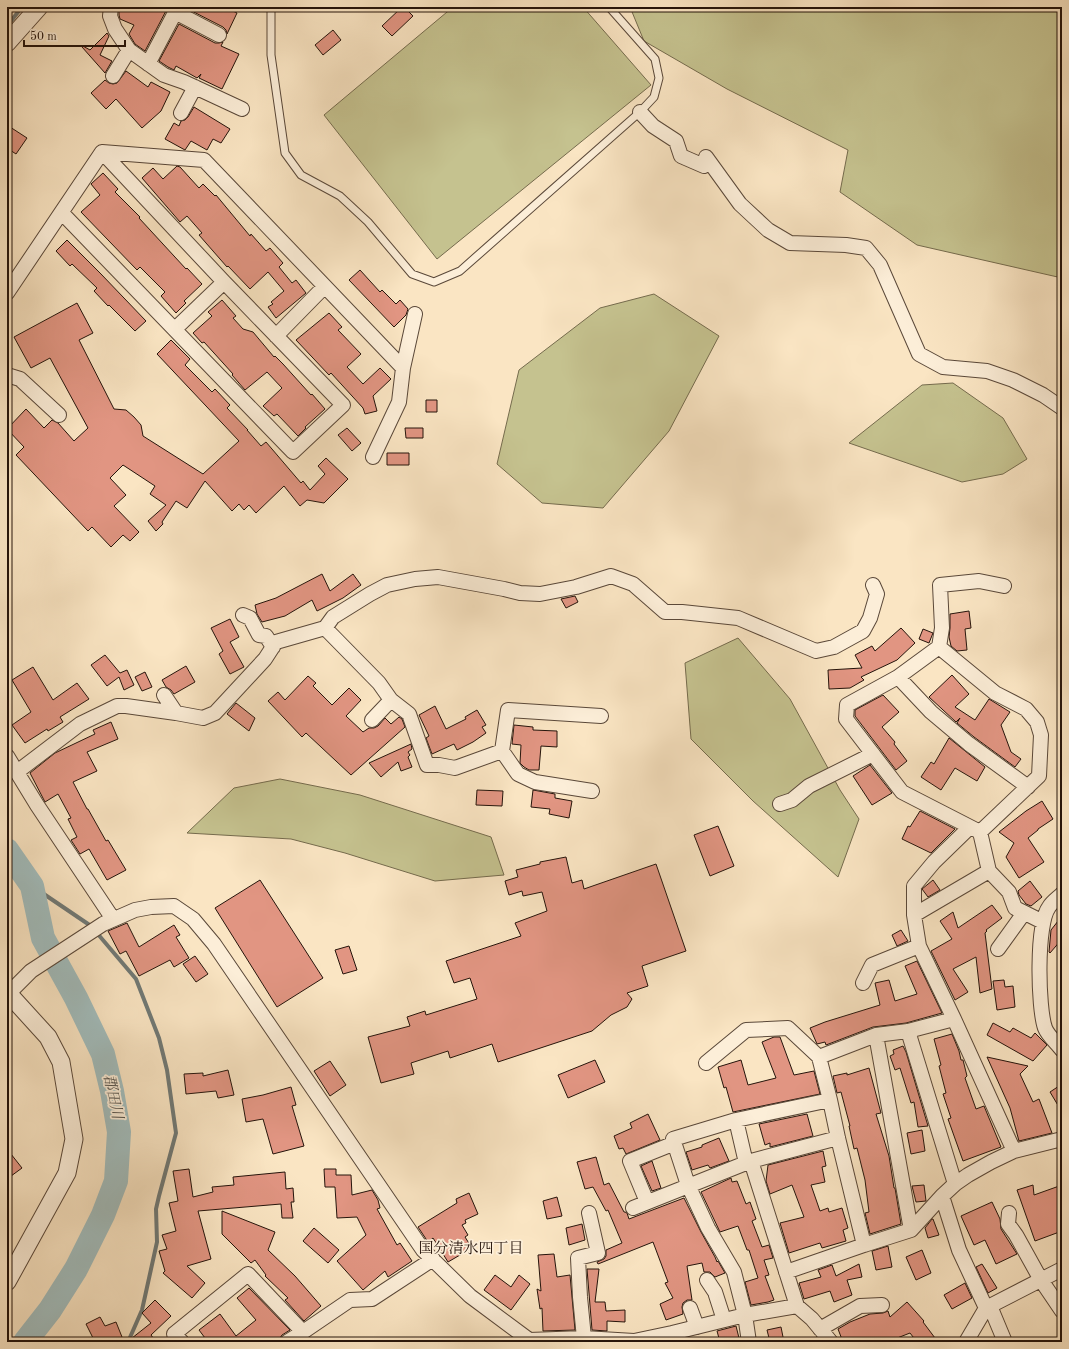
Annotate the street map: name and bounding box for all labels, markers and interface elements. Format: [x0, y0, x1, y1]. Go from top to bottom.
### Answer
scale bar [24, 22, 125, 48]
text: 50 m [30, 30, 57, 43]
water label: 郡田川 [100, 1073, 126, 1123]
district label: 国分清水四丁目 [418, 1240, 524, 1257]

